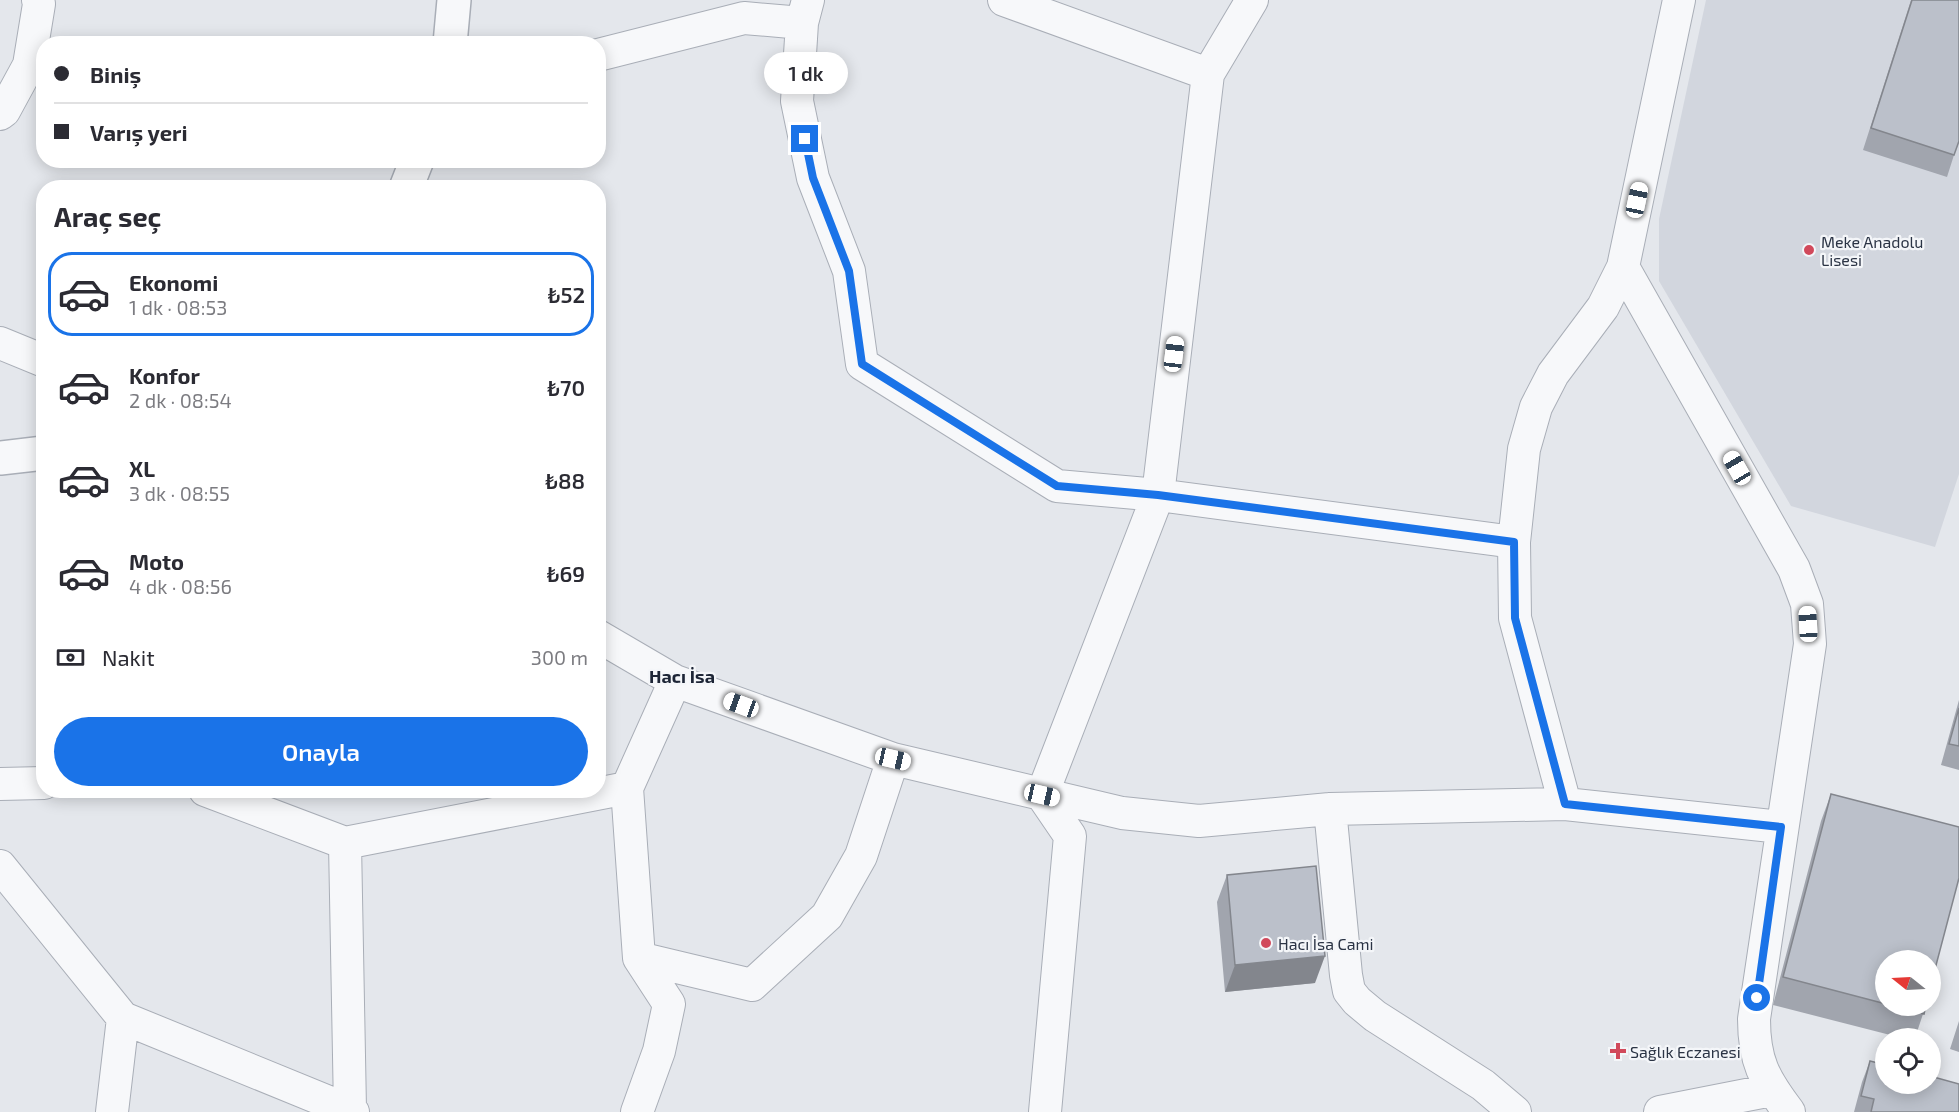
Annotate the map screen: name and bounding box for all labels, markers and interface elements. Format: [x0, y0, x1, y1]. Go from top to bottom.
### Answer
callout: 1 dk [763, 52, 847, 94]
text: Biniş [90, 61, 141, 87]
text: 1 dk [788, 61, 824, 85]
text: Varış yeri [90, 119, 188, 145]
route end [791, 125, 818, 152]
car [1624, 181, 1650, 219]
text: Araç seç [54, 200, 161, 232]
place label: Meke Anadolu Lisesi [1821, 232, 1923, 269]
marker: Meke Anadolu Lisesi [1802, 243, 1816, 257]
icon: car [57, 267, 111, 321]
text: Ekonomi [129, 269, 218, 295]
text: ₺52 [548, 281, 585, 307]
text: 1 dk · 08:53 [129, 295, 227, 319]
car [1163, 335, 1185, 373]
icon: car [57, 360, 111, 414]
text: Konfor [129, 362, 200, 388]
text: ₺70 [547, 374, 585, 400]
text: 2 dk · 08:54 [129, 388, 232, 412]
car [1720, 448, 1754, 488]
icon: car [57, 453, 111, 507]
text: XL [129, 455, 155, 481]
text: ₺88 [545, 467, 585, 493]
text: 3 dk · 08:55 [129, 481, 230, 505]
icon: car [57, 546, 111, 600]
text: Moto [129, 548, 184, 574]
text: ₺69 [547, 560, 585, 586]
text: 4 dk · 08:56 [129, 574, 232, 598]
car [1798, 606, 1818, 642]
icon: cash [54, 641, 87, 674]
text: Nakit [102, 644, 155, 670]
text: 300 m [531, 645, 588, 669]
district label: Hacı İsa [649, 665, 715, 687]
car [721, 690, 761, 720]
button: Onayla [54, 717, 588, 786]
car [873, 746, 913, 772]
car [1022, 782, 1062, 808]
place label: Hacı İsa Cami [1278, 934, 1373, 953]
marker: Hacı İsa Cami [1259, 936, 1273, 950]
north arrow [1875, 950, 1941, 1016]
map controls [1875, 950, 1941, 1094]
route start [1743, 984, 1770, 1011]
button: locate [1875, 1028, 1941, 1094]
place label: Sağlık Eczanesi [1630, 1042, 1741, 1061]
marker: Sağlık Eczanesi [1611, 1044, 1625, 1058]

